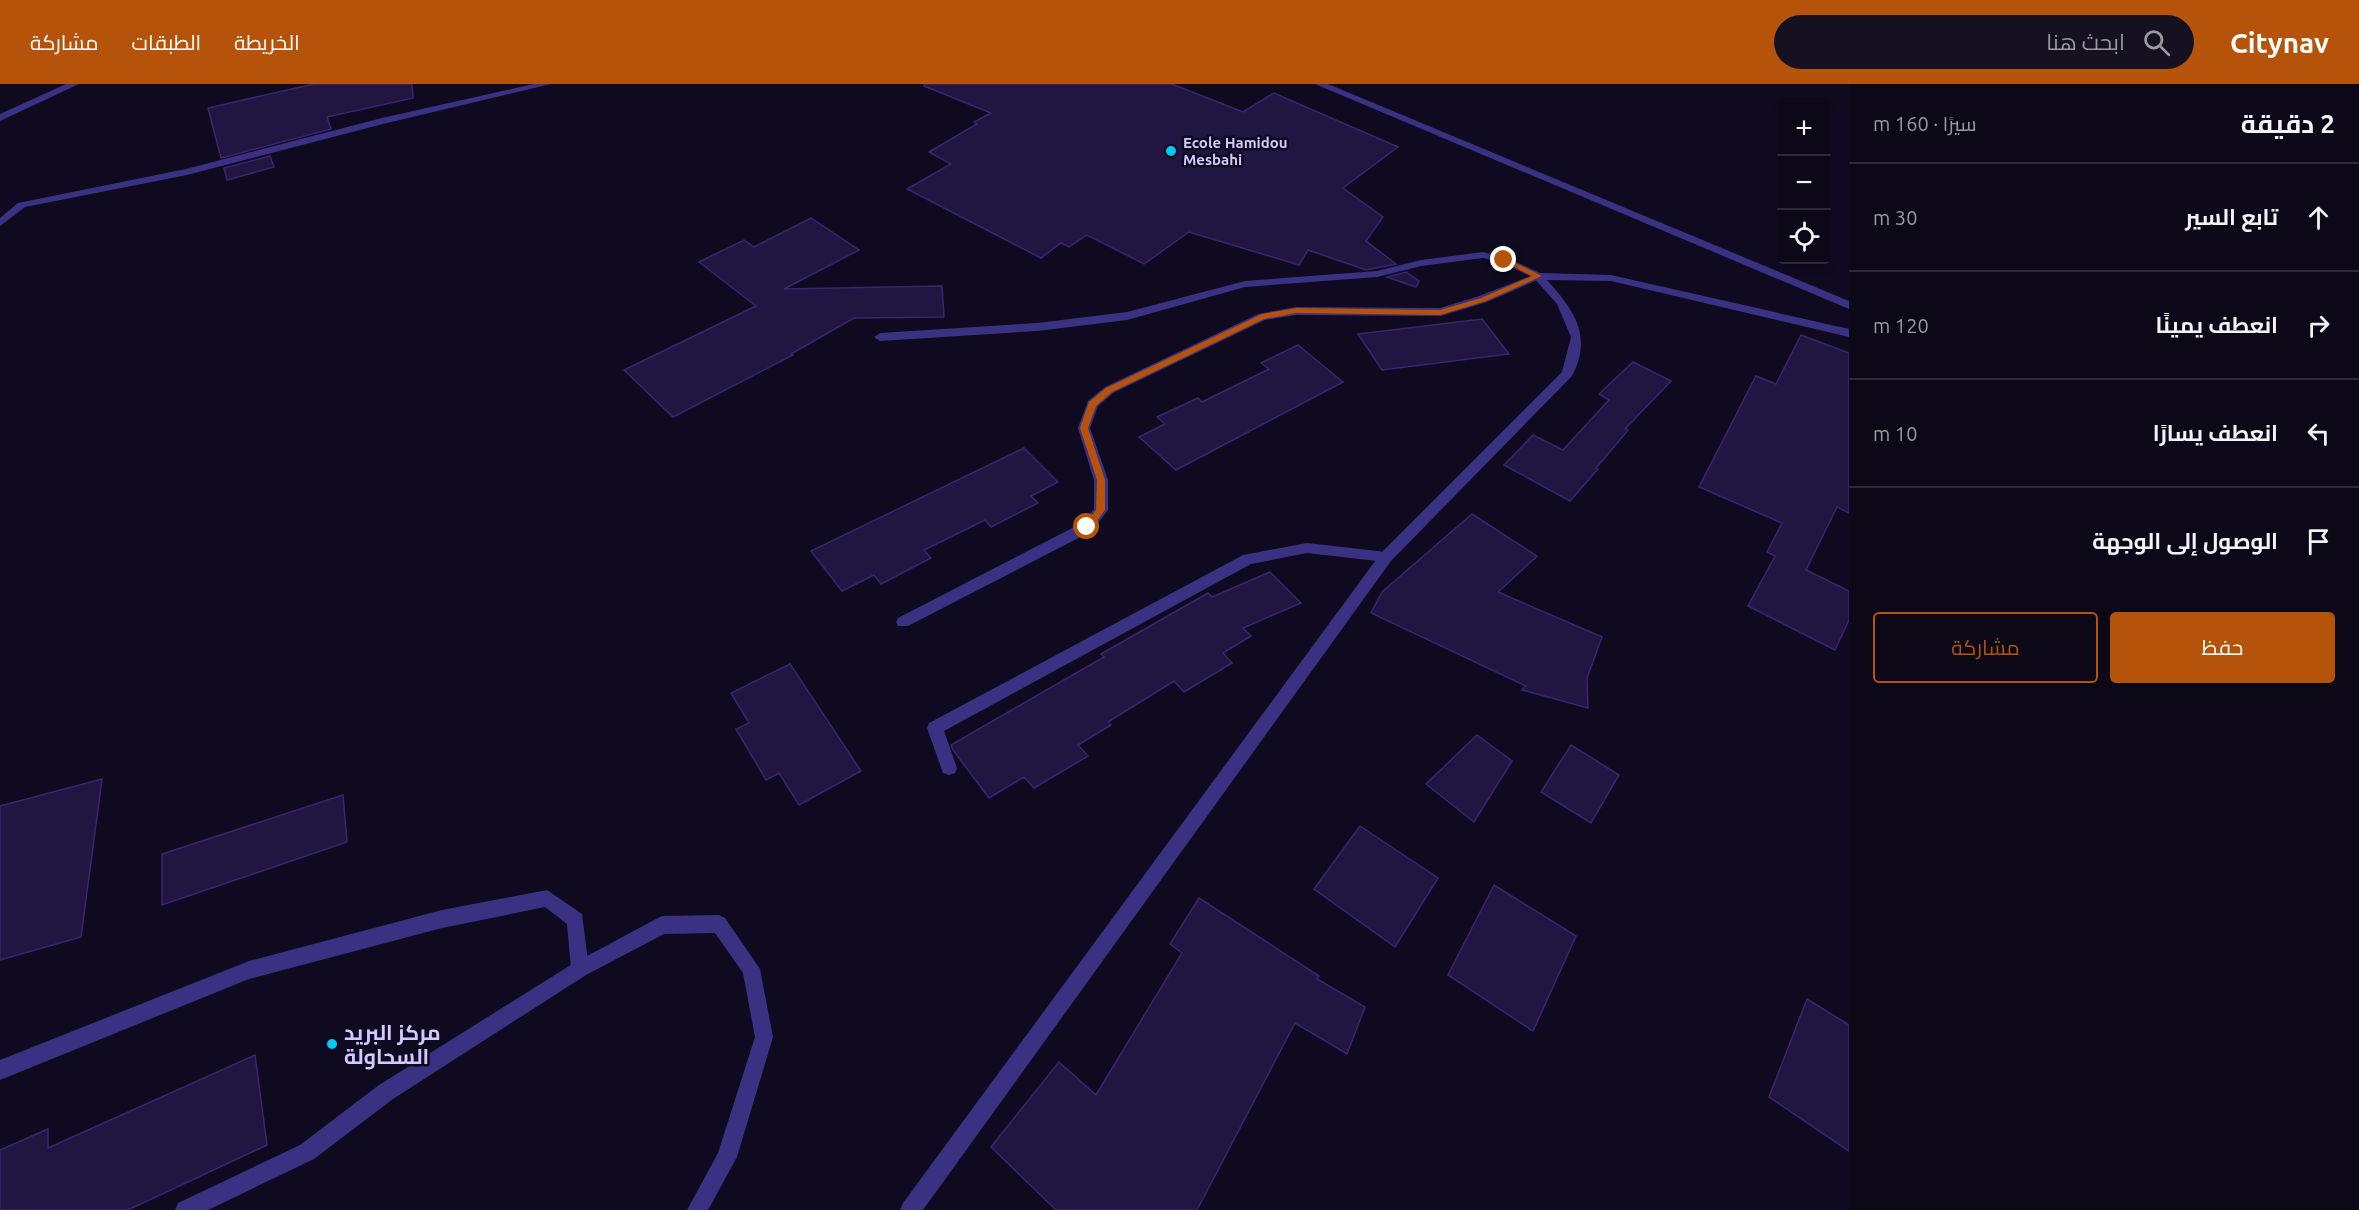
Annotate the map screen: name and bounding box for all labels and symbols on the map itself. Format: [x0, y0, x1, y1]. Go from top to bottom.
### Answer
place label: Ecole Hamidou Mesbahi [1183, 134, 1288, 168]
marker: Ecole Hamidou Mesbahi [1164, 144, 1178, 158]
route end [1490, 246, 1516, 272]
route start [1073, 513, 1099, 539]
place label: مركز البريد السحاولة [344, 1020, 441, 1070]
marker: مركز البريد السحاولة [325, 1037, 339, 1051]

